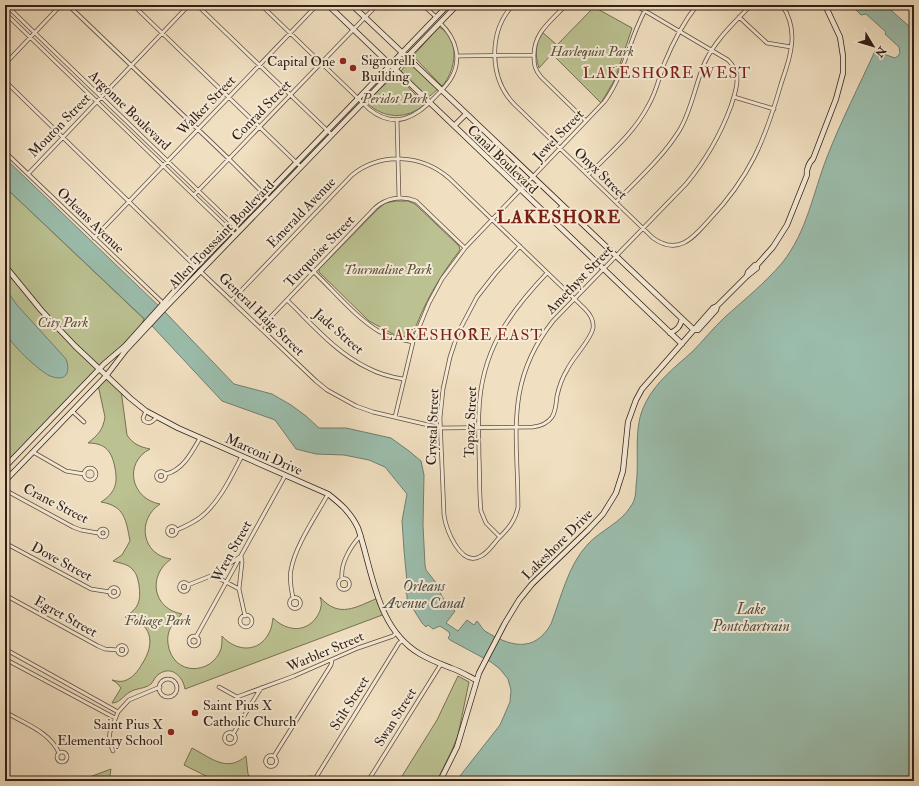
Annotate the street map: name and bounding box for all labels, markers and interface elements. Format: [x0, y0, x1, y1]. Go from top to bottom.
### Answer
north arrow [853, 26, 893, 66]
park label: Harlequin Park [549, 43, 634, 60]
text: N [872, 43, 889, 61]
place label: Signorelli Building [361, 52, 415, 85]
place label: Capital One [267, 53, 335, 71]
marker: Capital One [338, 56, 348, 66]
marker: Signorelli Building [348, 63, 358, 73]
district label: LAKESHORE WEST [583, 63, 751, 83]
street label: Argonne Boulevard [84, 66, 174, 154]
street label: Walker Street [173, 72, 239, 140]
street label: Conrad Street [228, 76, 295, 145]
street label: Mouton Street [25, 89, 94, 161]
park label: Peridot Park [361, 90, 428, 107]
street label: Jewel Street [529, 105, 588, 166]
street label: Canal Boulevard [464, 121, 542, 197]
street label: Onyx Street [570, 144, 631, 204]
street label: Emerald Avenue [263, 173, 339, 251]
street label: Allen Toussaint Boulevard [164, 176, 278, 293]
street label: Orleans Avenue [53, 184, 128, 257]
district label: LAKESHORE [497, 206, 621, 229]
street label: Turquoise Street [281, 211, 358, 291]
street label: Amethyst Street [541, 241, 618, 319]
park label: Tourmaline Park [344, 261, 432, 278]
street label: General Haig Street [215, 269, 308, 360]
street label: Jade Street [309, 304, 367, 358]
park label: City Park [38, 314, 89, 331]
district label: LAKESHORE EAST [381, 325, 543, 345]
street label: Topaz Street [461, 385, 481, 458]
street label: Crystal Street [423, 388, 443, 466]
street label: Marconi Drive [223, 430, 305, 479]
street label: Crane Street [20, 480, 92, 527]
street label: Lakeshore Drive [518, 505, 596, 583]
street label: Wren Street [207, 517, 256, 586]
street label: Dove Street [28, 538, 96, 585]
water label: Orleans Avenue Canal [382, 577, 466, 613]
street label: Egret Street [31, 592, 101, 641]
water label: Lake Pontchartrain [711, 600, 790, 636]
park label: Foliage Park [124, 612, 191, 629]
street label: Warbler Street [283, 627, 367, 676]
street label: Stilt Street [326, 673, 373, 734]
street label: Swan Street [371, 684, 420, 750]
place label: Saint Pius X Catholic Church [203, 697, 297, 730]
marker: Saint Pius X Catholic Church [190, 708, 200, 718]
place label: Saint Pius X Elementary School [57, 716, 163, 750]
marker: Saint Pius X Elementary School [166, 727, 176, 737]

